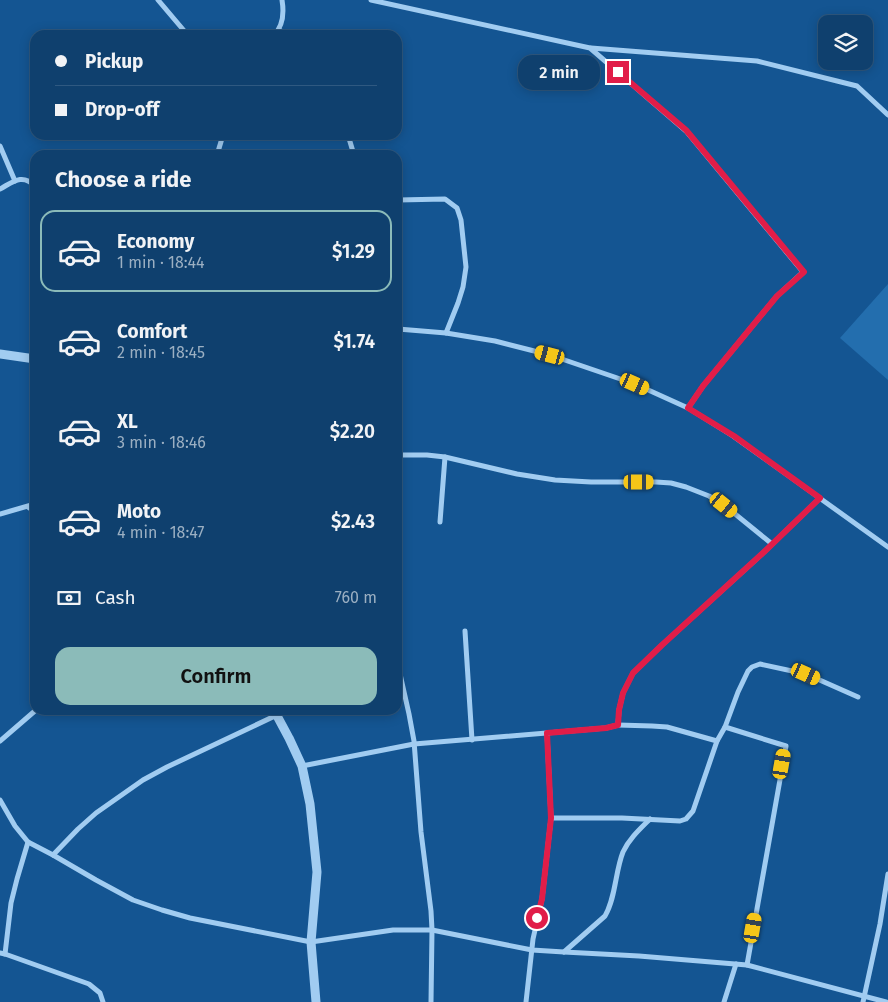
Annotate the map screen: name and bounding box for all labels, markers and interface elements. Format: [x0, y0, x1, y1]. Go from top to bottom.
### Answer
map controls [818, 15, 873, 70]
button: layers [818, 15, 873, 70]
text: Pickup [85, 50, 143, 73]
callout: 2 min [518, 54, 600, 90]
route end [607, 61, 629, 83]
text: 2 min [539, 63, 579, 82]
text: Drop-off [85, 98, 159, 121]
text: Choose a ride [55, 166, 191, 193]
icon: car [57, 229, 102, 274]
text: Economy [117, 230, 194, 253]
text: $1.29 [332, 240, 375, 263]
text: 1 min · 18:44 [117, 253, 205, 272]
icon: car [57, 319, 102, 364]
text: Comfort [117, 320, 187, 343]
text: $1.74 [333, 330, 375, 353]
text: 2 min · 18:45 [117, 343, 205, 362]
car [533, 344, 566, 366]
car [618, 371, 651, 397]
icon: car [57, 409, 102, 454]
text: XL [117, 410, 138, 433]
text: $2.20 [330, 420, 375, 443]
text: 3 min · 18:46 [117, 433, 206, 452]
car [624, 475, 654, 490]
car [707, 490, 740, 520]
icon: car [57, 499, 102, 544]
text: Moto [117, 500, 161, 523]
text: $2.43 [331, 510, 375, 533]
text: 4 min · 18:47 [117, 523, 204, 542]
icon: cash [55, 584, 83, 612]
text: Cash [95, 586, 136, 609]
text: 760 m [335, 588, 377, 607]
button: Confirm [55, 647, 377, 705]
car [789, 661, 822, 687]
car [772, 748, 791, 780]
route start [526, 907, 548, 929]
car [743, 912, 762, 944]

